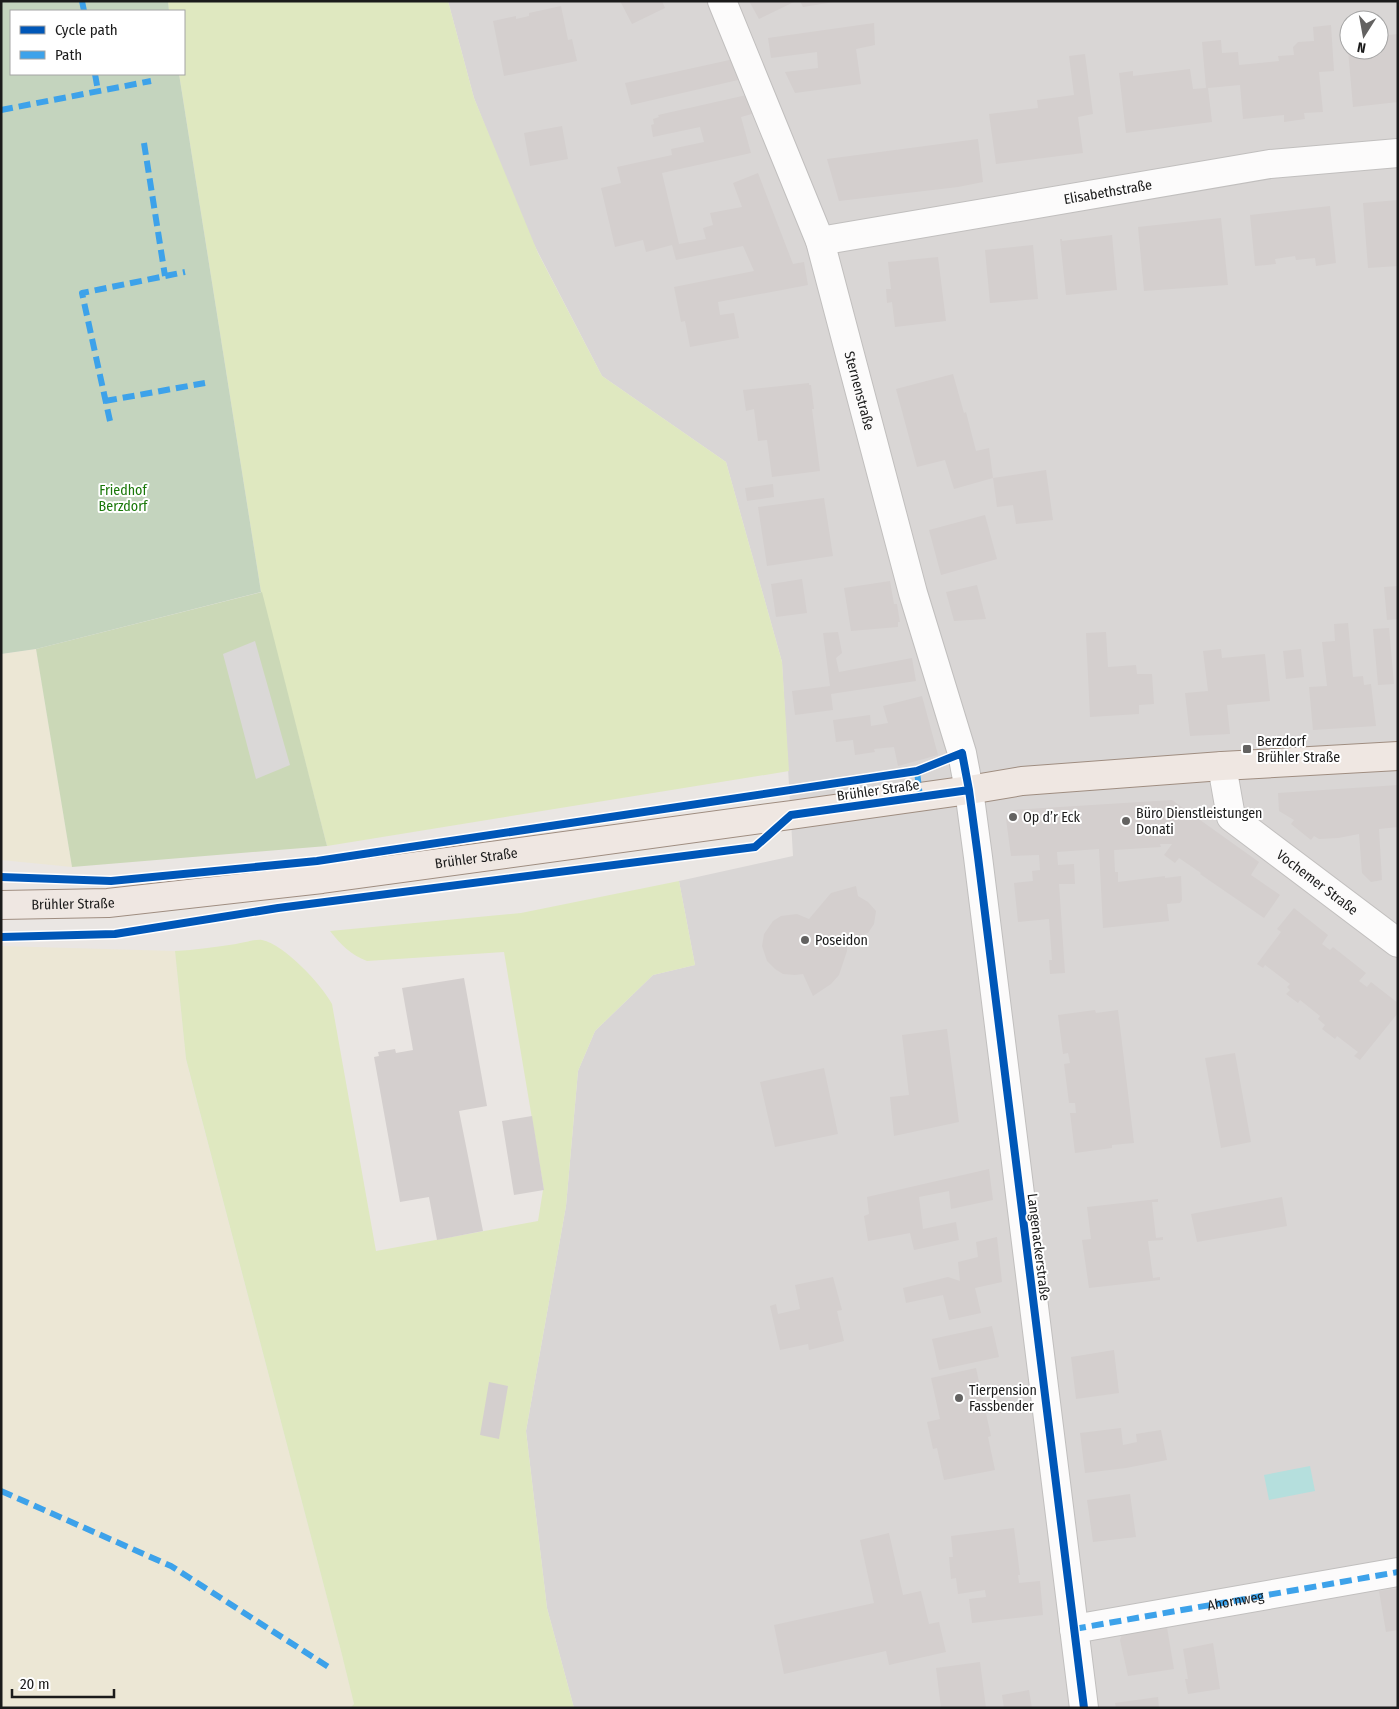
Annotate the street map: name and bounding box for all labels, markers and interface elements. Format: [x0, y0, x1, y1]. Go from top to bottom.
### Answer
legend [10, 10, 185, 75]
north arrow [1339, 10, 1389, 60]
text: Cycle path [55, 21, 118, 39]
text: N [1356, 38, 1367, 56]
text: Path [55, 46, 82, 64]
street label: Elisabethstraße [1063, 176, 1153, 208]
street label: Sternenstraße [840, 349, 878, 432]
park label: Friedhof Berzdorf [99, 482, 149, 515]
place label: Berzdorf Brühler Straße [1257, 733, 1340, 766]
marker: Berzdorf Brühler Straße [1241, 743, 1253, 755]
street label: Brühler Straße [836, 776, 921, 805]
place label: Büro Dienstleistungen Donati [1136, 805, 1262, 838]
place label: Op d’r Eck [1023, 809, 1080, 826]
marker: Op d’r Eck [1007, 811, 1019, 823]
marker: Büro Dienstleistungen Donati [1120, 815, 1132, 827]
street label: Brühler Straße [434, 844, 519, 873]
street label: Vochemer Straße [1273, 846, 1361, 919]
street label: Brühler Straße [31, 894, 116, 913]
place label: Poseidon [815, 932, 868, 949]
marker: Poseidon [799, 934, 811, 946]
street label: Langenackerstraße [1023, 1192, 1054, 1302]
place label: Tierpension Fassbender [969, 1382, 1037, 1415]
marker: Tierpension Fassbender [953, 1392, 965, 1404]
street label: Ahornweg [1206, 1588, 1266, 1614]
scale bar [12, 1666, 115, 1698]
text: 20 m [20, 1675, 50, 1693]

